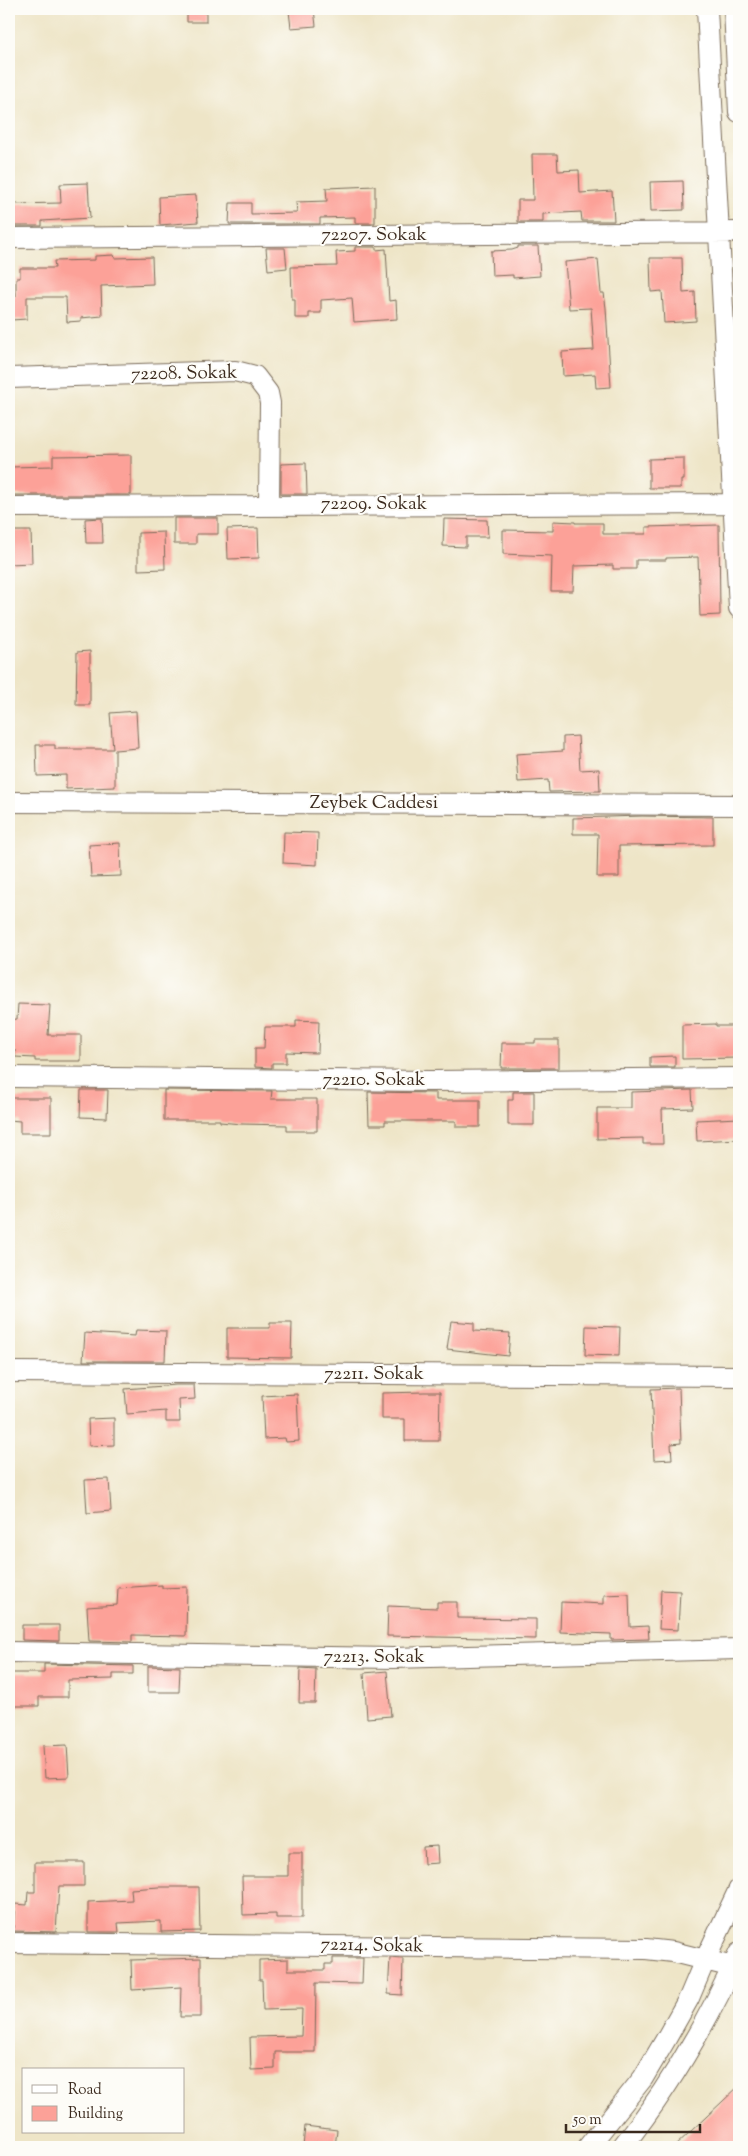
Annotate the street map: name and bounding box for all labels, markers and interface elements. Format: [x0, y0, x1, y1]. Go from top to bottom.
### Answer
street label: 72207. Sokak [321, 222, 428, 249]
street label: 72208. Sokak [131, 360, 238, 388]
street label: 72209. Sokak [321, 491, 428, 518]
street label: Zeybek Caddesi [310, 790, 438, 817]
street label: 72210. Sokak [323, 1067, 426, 1094]
street label: 72211. Sokak [324, 1361, 425, 1388]
street label: 72213. Sokak [323, 1644, 425, 1671]
street label: 72214. Sokak [320, 1932, 424, 1960]
legend [22, 2068, 185, 2134]
text: Road [68, 2080, 102, 2101]
scale bar [566, 2101, 699, 2133]
text: Building [68, 2104, 123, 2125]
text: 50 m [572, 2110, 602, 2131]

